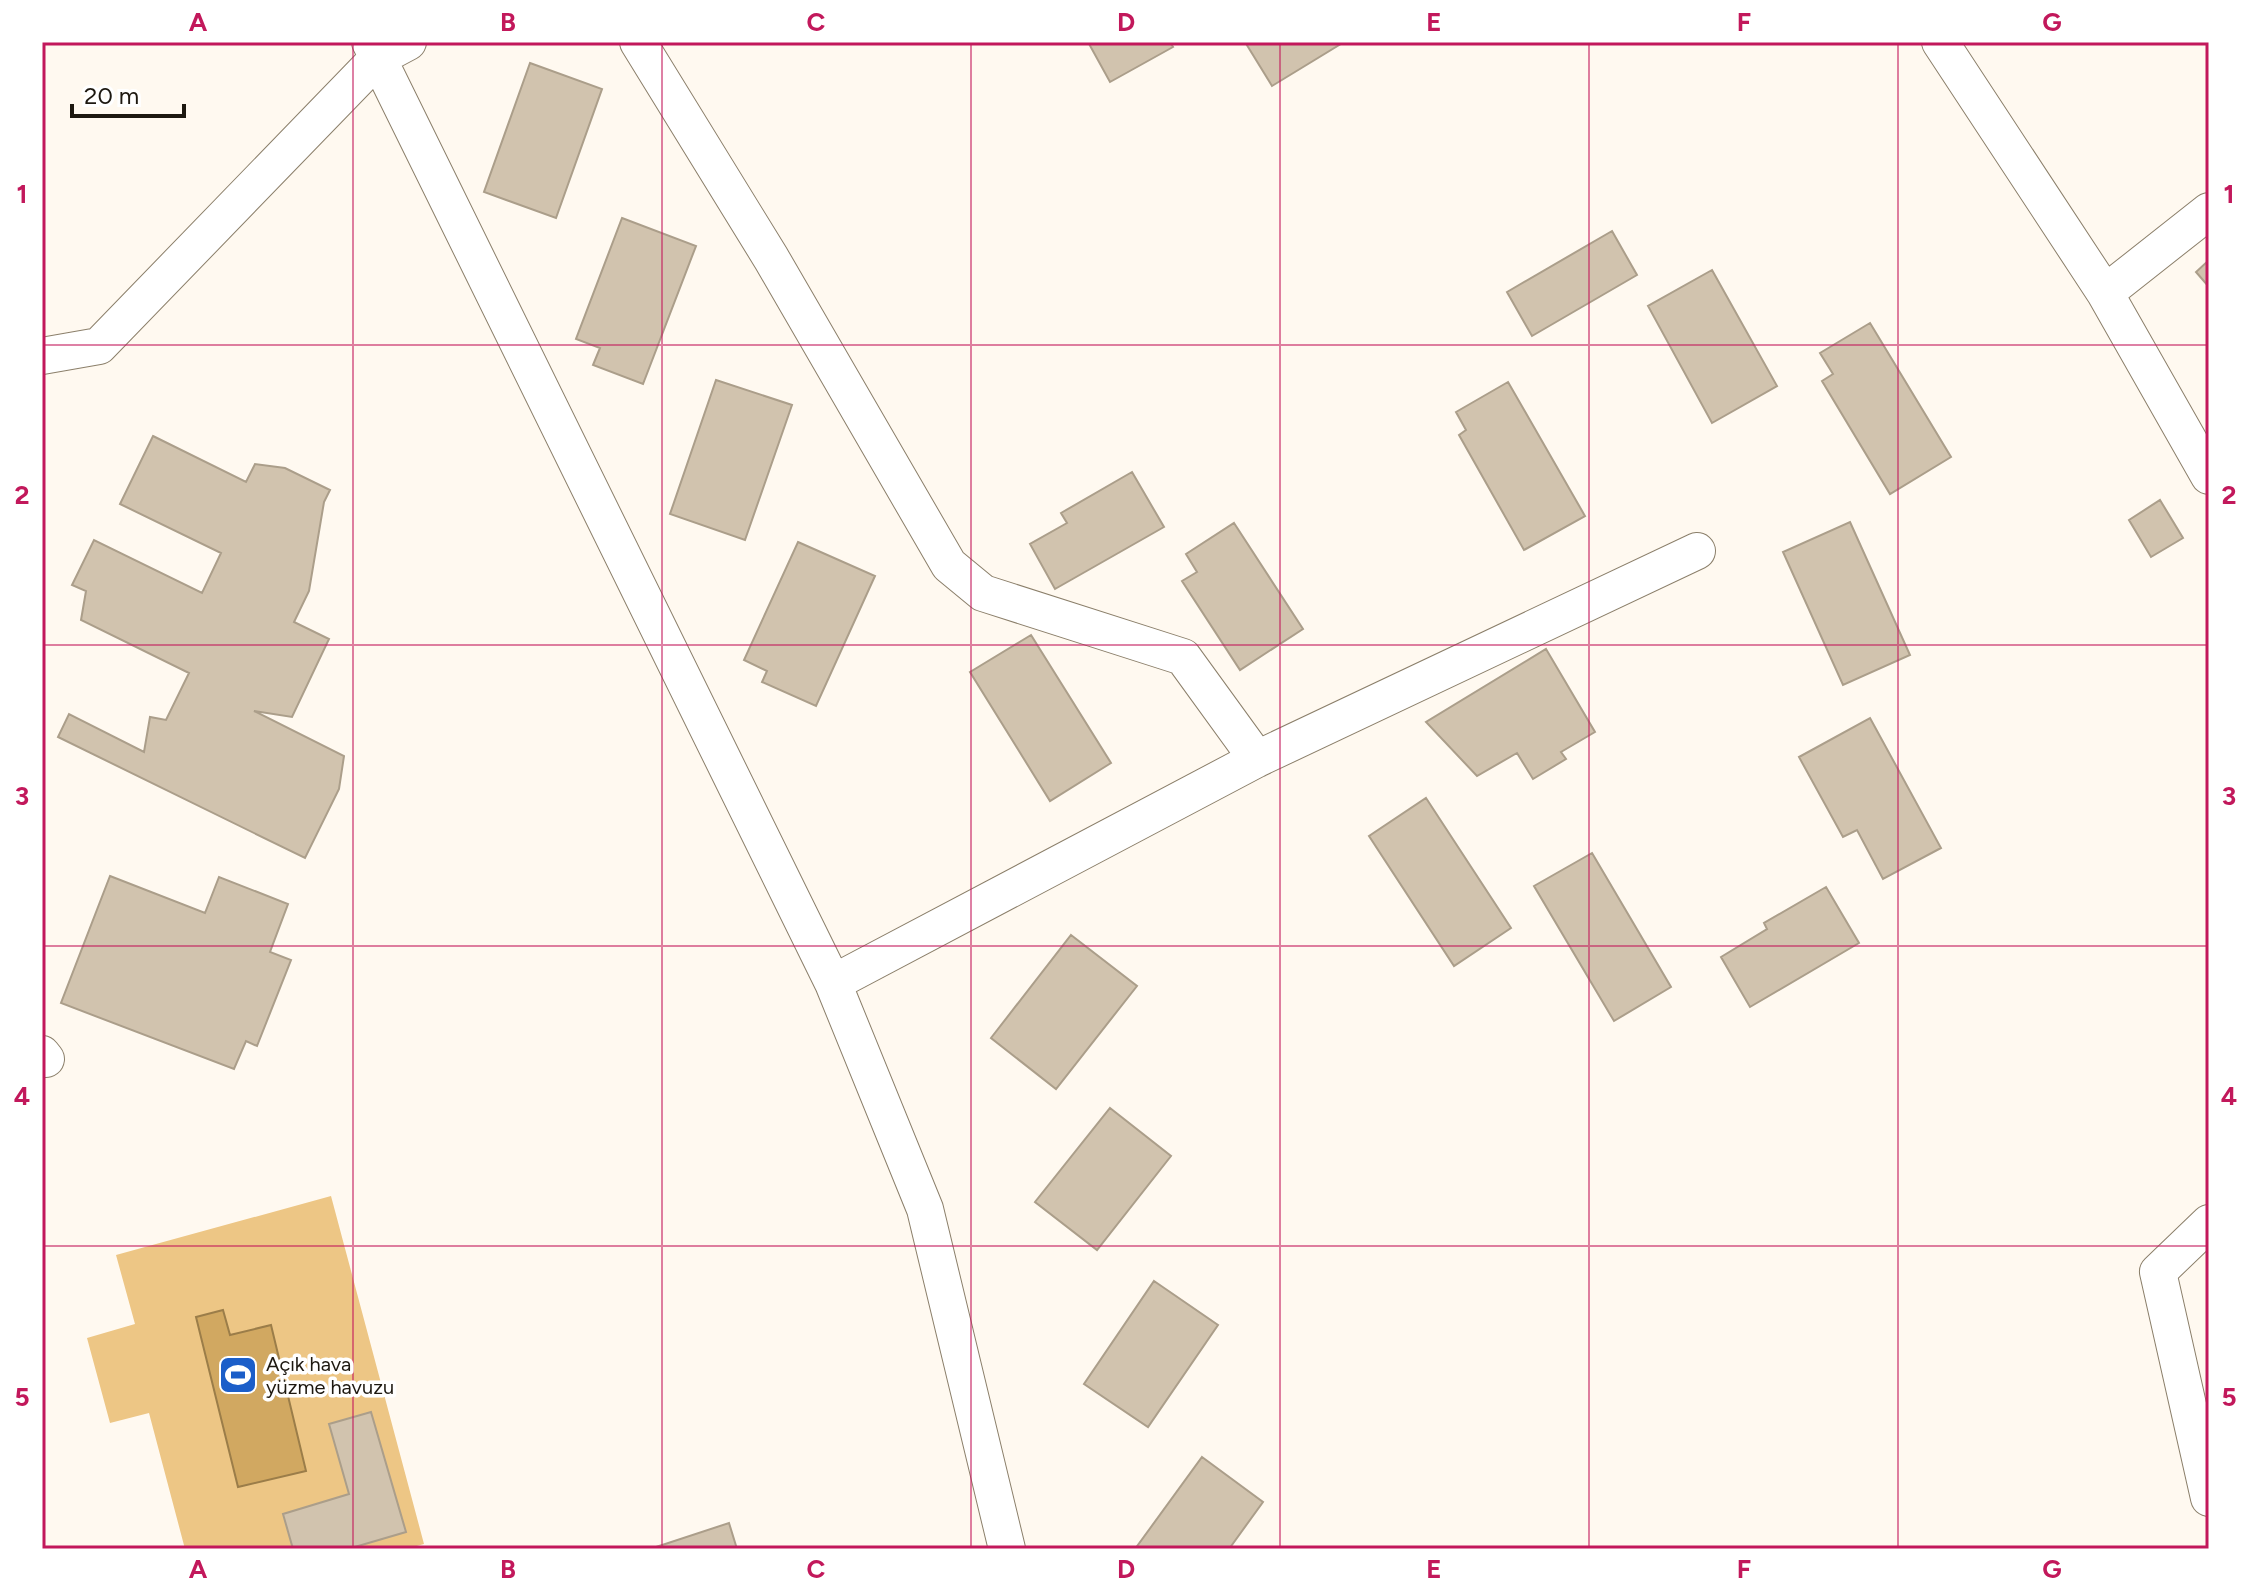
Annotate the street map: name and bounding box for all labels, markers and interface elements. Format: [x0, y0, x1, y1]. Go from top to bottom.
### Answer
text: A [189, 6, 208, 38]
text: B [500, 6, 516, 38]
text: C [807, 6, 826, 38]
text: D [1117, 6, 1135, 38]
text: E [1426, 6, 1442, 38]
text: F [1737, 6, 1751, 38]
text: G [2042, 6, 2062, 38]
scale bar [72, 68, 184, 118]
text: 20 m [84, 81, 139, 110]
text: 1 [17, 178, 27, 210]
text: 1 [2224, 178, 2234, 210]
text: 2 [14, 479, 30, 511]
text: 2 [2221, 479, 2237, 511]
text: 3 [15, 780, 29, 812]
text: 3 [2222, 780, 2236, 812]
text: 4 [14, 1080, 30, 1112]
text: 4 [2221, 1080, 2237, 1112]
place label: Açık hava yüzme havuzu [266, 1352, 394, 1399]
sports icon: Açık hava yüzme havuzu [217, 1354, 259, 1396]
text: 5 [14, 1381, 30, 1413]
text: 5 [2221, 1381, 2237, 1413]
text: A [189, 1553, 208, 1585]
text: B [500, 1553, 516, 1585]
text: C [807, 1553, 826, 1585]
text: D [1117, 1553, 1135, 1585]
text: E [1426, 1553, 1442, 1585]
text: F [1737, 1553, 1751, 1585]
text: G [2042, 1553, 2062, 1585]

